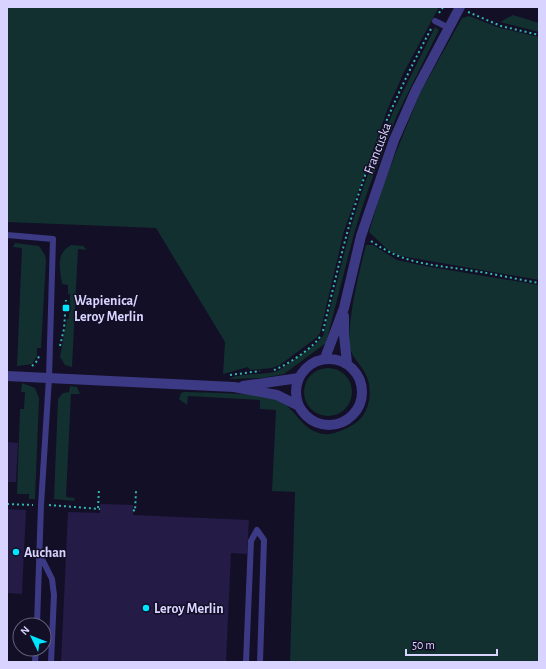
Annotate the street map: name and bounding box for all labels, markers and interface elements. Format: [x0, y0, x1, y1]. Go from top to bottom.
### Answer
street label: Francuska [362, 120, 394, 176]
place label: Wapienica/ Leroy Merlin [74, 294, 144, 324]
marker: Wapienica/ Leroy Merlin [61, 303, 71, 313]
place label: Auchan [24, 546, 66, 560]
marker: Auchan [11, 547, 21, 557]
place label: Leroy Merlin [154, 602, 224, 616]
marker: Leroy Merlin [141, 603, 151, 613]
north arrow [12, 617, 52, 657]
text: N [18, 624, 32, 637]
scale bar [406, 631, 497, 657]
text: 50 m [412, 639, 435, 651]

